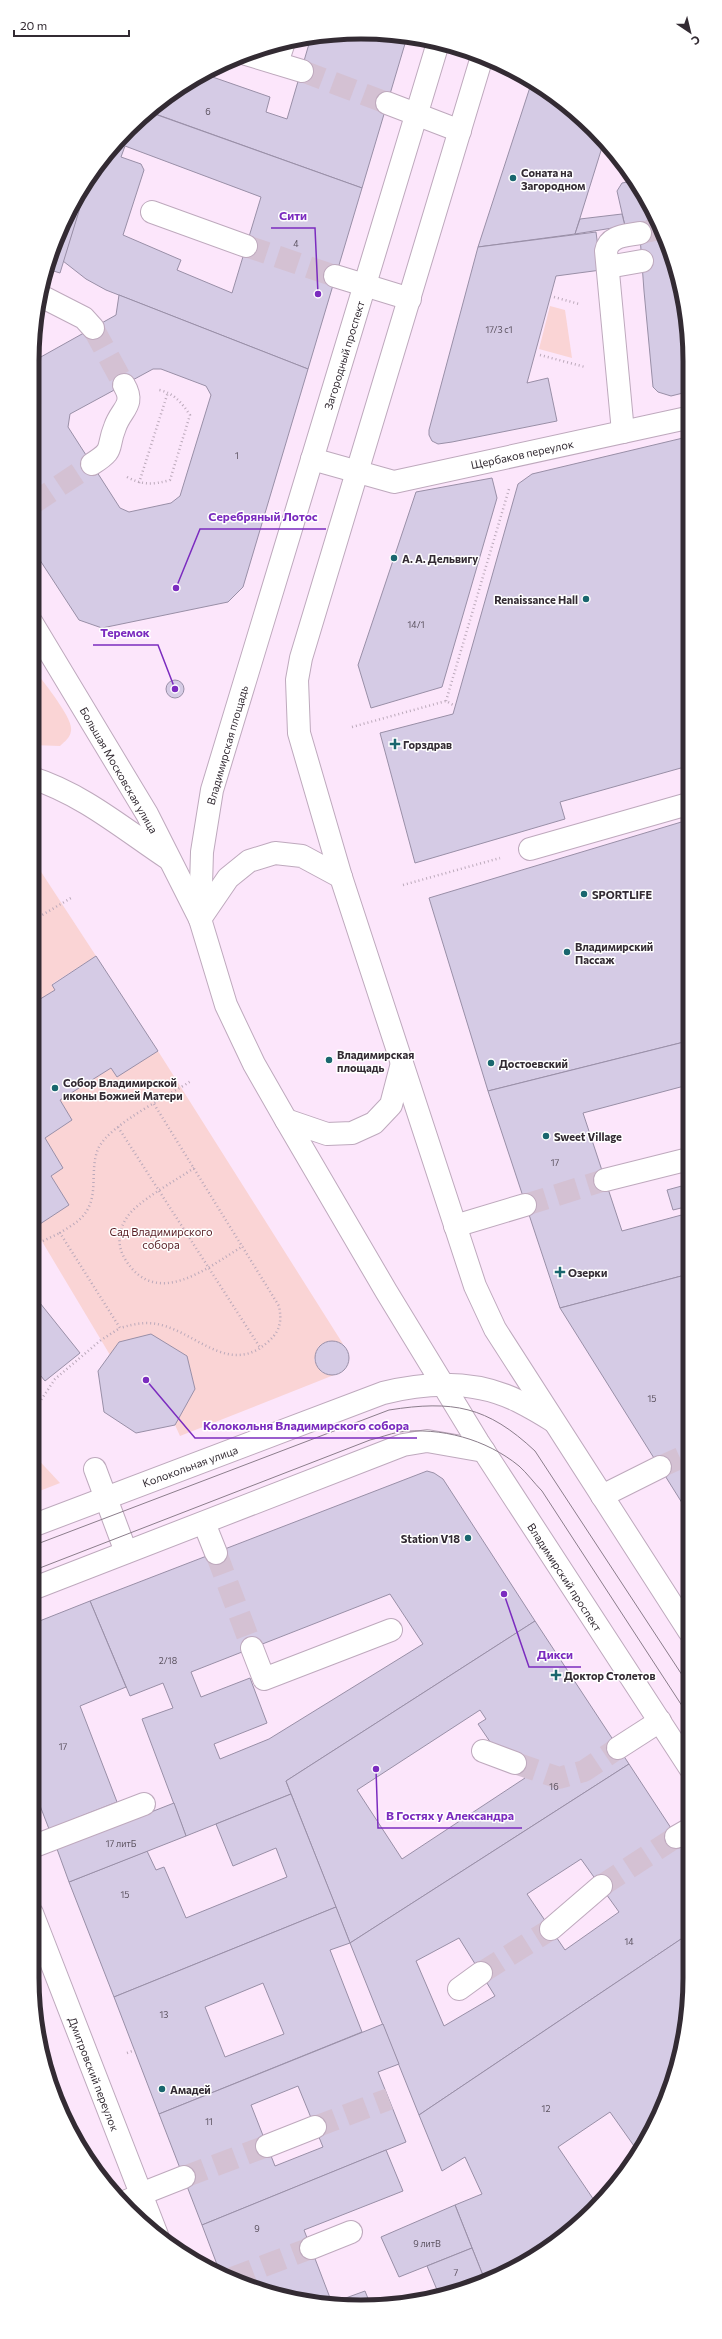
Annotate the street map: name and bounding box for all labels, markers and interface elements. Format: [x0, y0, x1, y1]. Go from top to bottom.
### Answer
scale bar [14, 12, 129, 38]
north arrow [670, 12, 710, 52]
text: 20 m [20, 18, 47, 32]
text: С [689, 33, 703, 48]
house number: 6 [205, 106, 211, 117]
place label: Соната на Загородном [521, 166, 585, 192]
marker: Соната на Загородном [508, 173, 518, 183]
callout: Сити [271, 204, 315, 228]
text: Сити [279, 208, 307, 222]
house number: 4 [293, 238, 299, 249]
street label: Загородный проспект [321, 299, 367, 411]
house number: 17/3 с1 [485, 324, 513, 335]
street label: Щербаков переулок [469, 437, 575, 471]
house number: 1 [235, 450, 239, 461]
callout: Серебряный Лотос [200, 505, 326, 529]
text: Серебряный Лотос [208, 509, 318, 523]
place label: А. А. Дельвигу [402, 552, 478, 565]
marker: А. А. Дельвигу [389, 553, 399, 563]
place label: Renaissance Hall [494, 593, 578, 606]
marker: Renaissance Hall [581, 594, 591, 604]
house number: 14/1 [407, 619, 425, 630]
callout: Теремок [93, 621, 158, 645]
text: Теремок [100, 625, 150, 639]
street label: Владимирская площадь [204, 683, 250, 806]
street label: Большая Московская улица [77, 705, 161, 835]
place label: Горздрав [403, 738, 452, 751]
marker: Горздрав [390, 739, 400, 749]
place label: SPORTLIFE [592, 888, 652, 901]
marker: SPORTLIFE [579, 889, 589, 899]
place label: Владимирский Пассаж [575, 940, 653, 966]
marker: Владимирский Пассаж [562, 947, 572, 957]
place label: Владимирская площадь [337, 1048, 414, 1074]
marker: Владимирская площадь [324, 1055, 334, 1065]
place label: Достоевский [499, 1057, 568, 1070]
marker: Достоевский [486, 1058, 496, 1068]
place label: Собор Владимирской иконы Божией Матери [63, 1076, 183, 1102]
marker: Собор Владимирской иконы Божией Матери [50, 1083, 60, 1093]
place label: Sweet Village [554, 1130, 622, 1143]
marker: Sweet Village [541, 1131, 551, 1141]
house number: 17 [551, 1157, 560, 1168]
park label: Сад Владимирского собора [109, 1225, 213, 1251]
place label: Озерки [568, 1266, 607, 1279]
marker: Озерки [555, 1267, 565, 1277]
house number: 15 [647, 1393, 657, 1404]
callout: Колокольня Владимирского собора [195, 1414, 417, 1438]
text: Колокольня Владимирского собора [203, 1418, 409, 1432]
street label: Колокольная улица [141, 1443, 239, 1489]
street label: Владимирский проспект [525, 1520, 605, 1634]
place label: Station V18 [401, 1532, 460, 1545]
marker: Station V18 [463, 1533, 473, 1543]
callout: Дикси [529, 1643, 581, 1667]
text: Дикси [537, 1647, 573, 1661]
house number: 2/18 [159, 1655, 177, 1666]
place label: Доктор Столетов [564, 1669, 655, 1682]
marker: Доктор Столетов [551, 1670, 561, 1680]
house number: 17 [59, 1741, 68, 1752]
house number: 16 [549, 1781, 559, 1792]
callout: В Гостях у Александра [378, 1804, 522, 1828]
text: В Гостях у Александра [386, 1808, 514, 1822]
house number: 17 литБ [106, 1838, 137, 1849]
house number: 15 [120, 1889, 130, 1900]
house number: 14 [624, 1936, 634, 1947]
house number: 13 [160, 2009, 168, 2020]
street label: Дмитровский переулок [66, 2015, 122, 2133]
place label: Амадей [170, 2083, 211, 2096]
marker: Амадей [157, 2084, 167, 2094]
house number: 12 [542, 2103, 550, 2114]
house number: 11 [205, 2116, 213, 2127]
house number: 9 [254, 2223, 260, 2234]
house number: 9 литВ [413, 2238, 441, 2249]
house number: 7 [454, 2267, 459, 2278]

